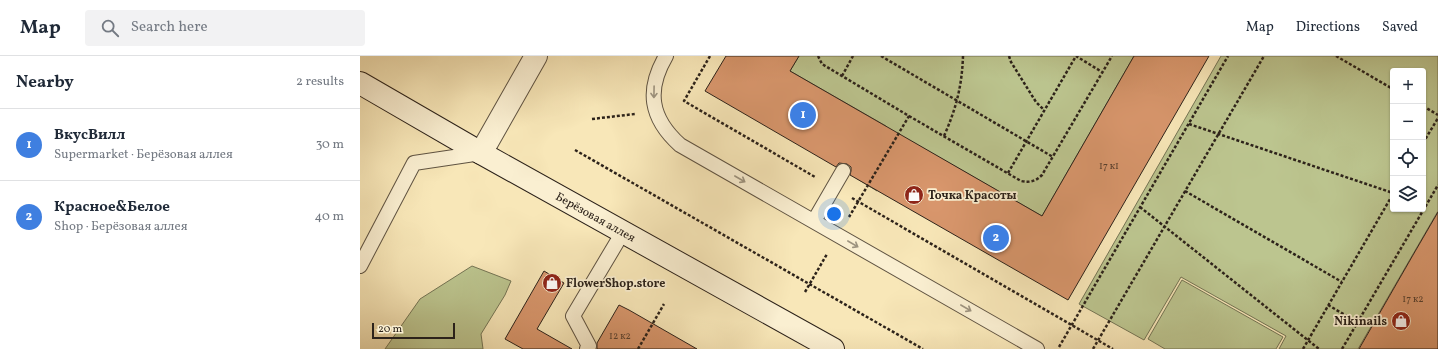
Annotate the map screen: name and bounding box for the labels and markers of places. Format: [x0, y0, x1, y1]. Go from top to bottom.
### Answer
pin: 1 [790, 100, 816, 130]
shop icon: Точка Красоты [903, 184, 925, 206]
place label: Точка Красоты [928, 188, 1017, 204]
pin: 2 [983, 223, 1009, 253]
shop icon: FlowerShop.store [541, 272, 563, 294]
place label: FlowerShop.store [566, 276, 665, 292]
shop icon: Nikinails [1390, 310, 1412, 332]
place label: Nikinails [1334, 314, 1387, 330]

